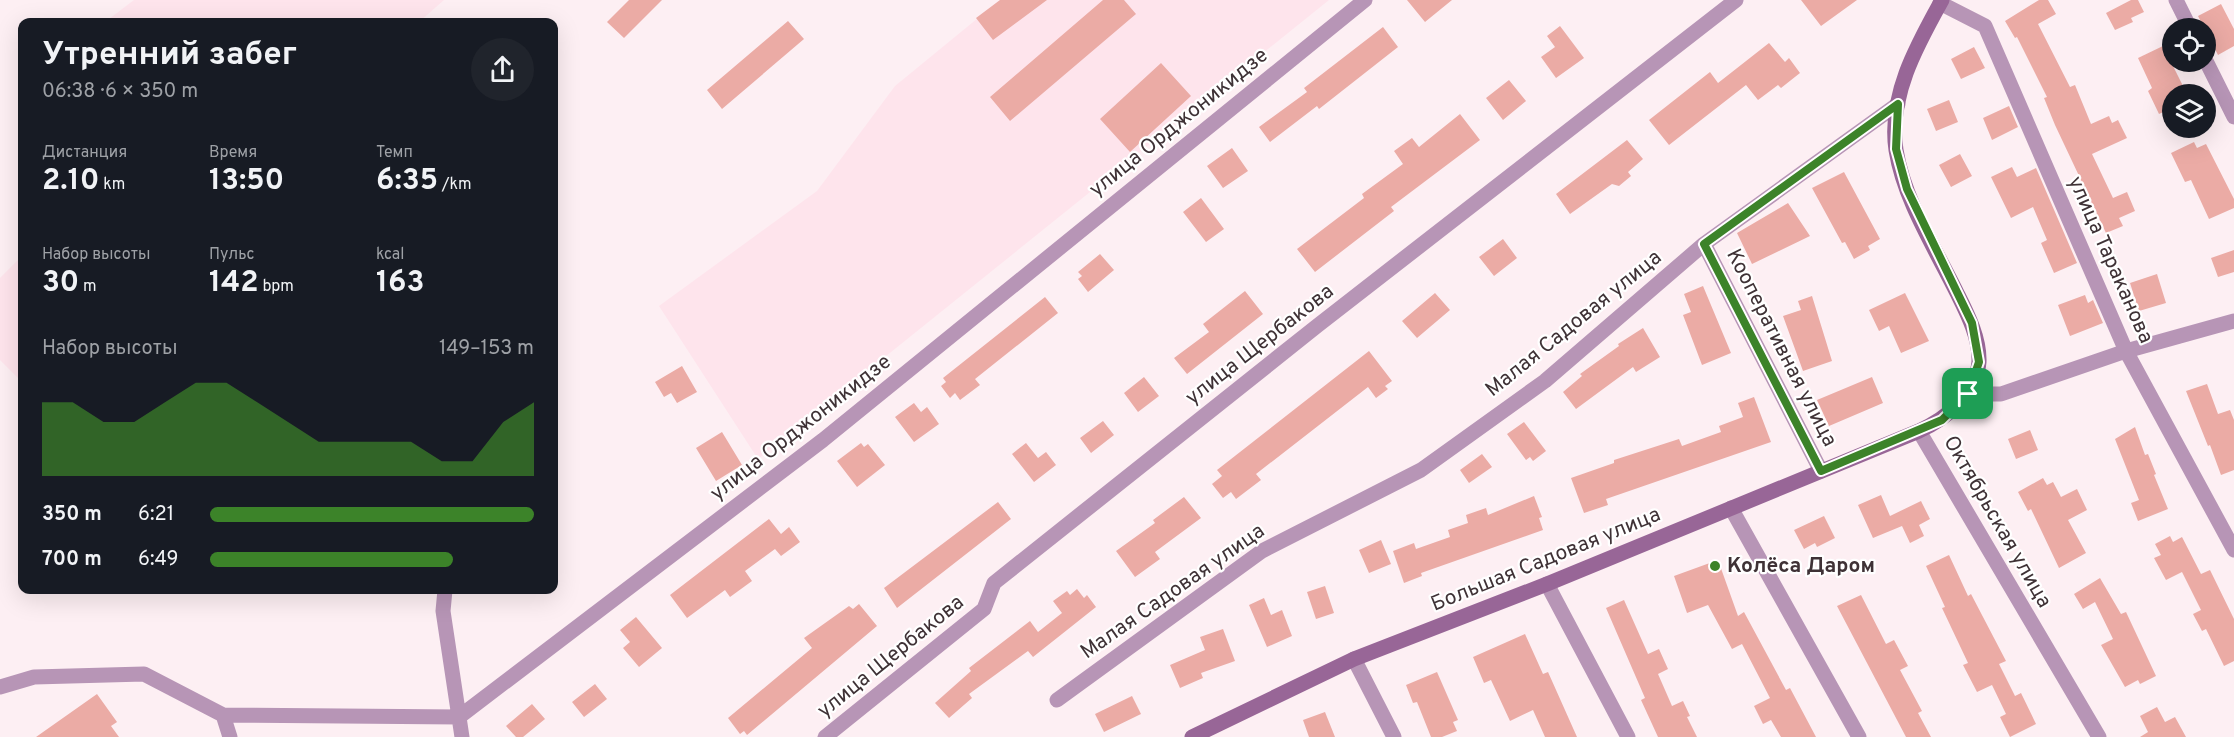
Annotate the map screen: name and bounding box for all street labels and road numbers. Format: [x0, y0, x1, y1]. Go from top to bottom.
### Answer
street label: улица Орджоникидзе [1084, 42, 1274, 204]
street label: улица Тараканова [2061, 172, 2159, 348]
street label: Кооперативная улица [1719, 244, 1843, 452]
street label: Малая Садовая улица [1480, 245, 1668, 403]
street label: улица Щербакова [1180, 279, 1340, 411]
street label: улица Орджоникидзе [705, 349, 897, 507]
street label: Октябрьская улица [1937, 431, 2057, 613]
street label: Большая Садовая улица [1427, 502, 1665, 618]
street label: Малая Садовая улица [1076, 518, 1270, 666]
street label: улица Щербакова [812, 589, 970, 725]

